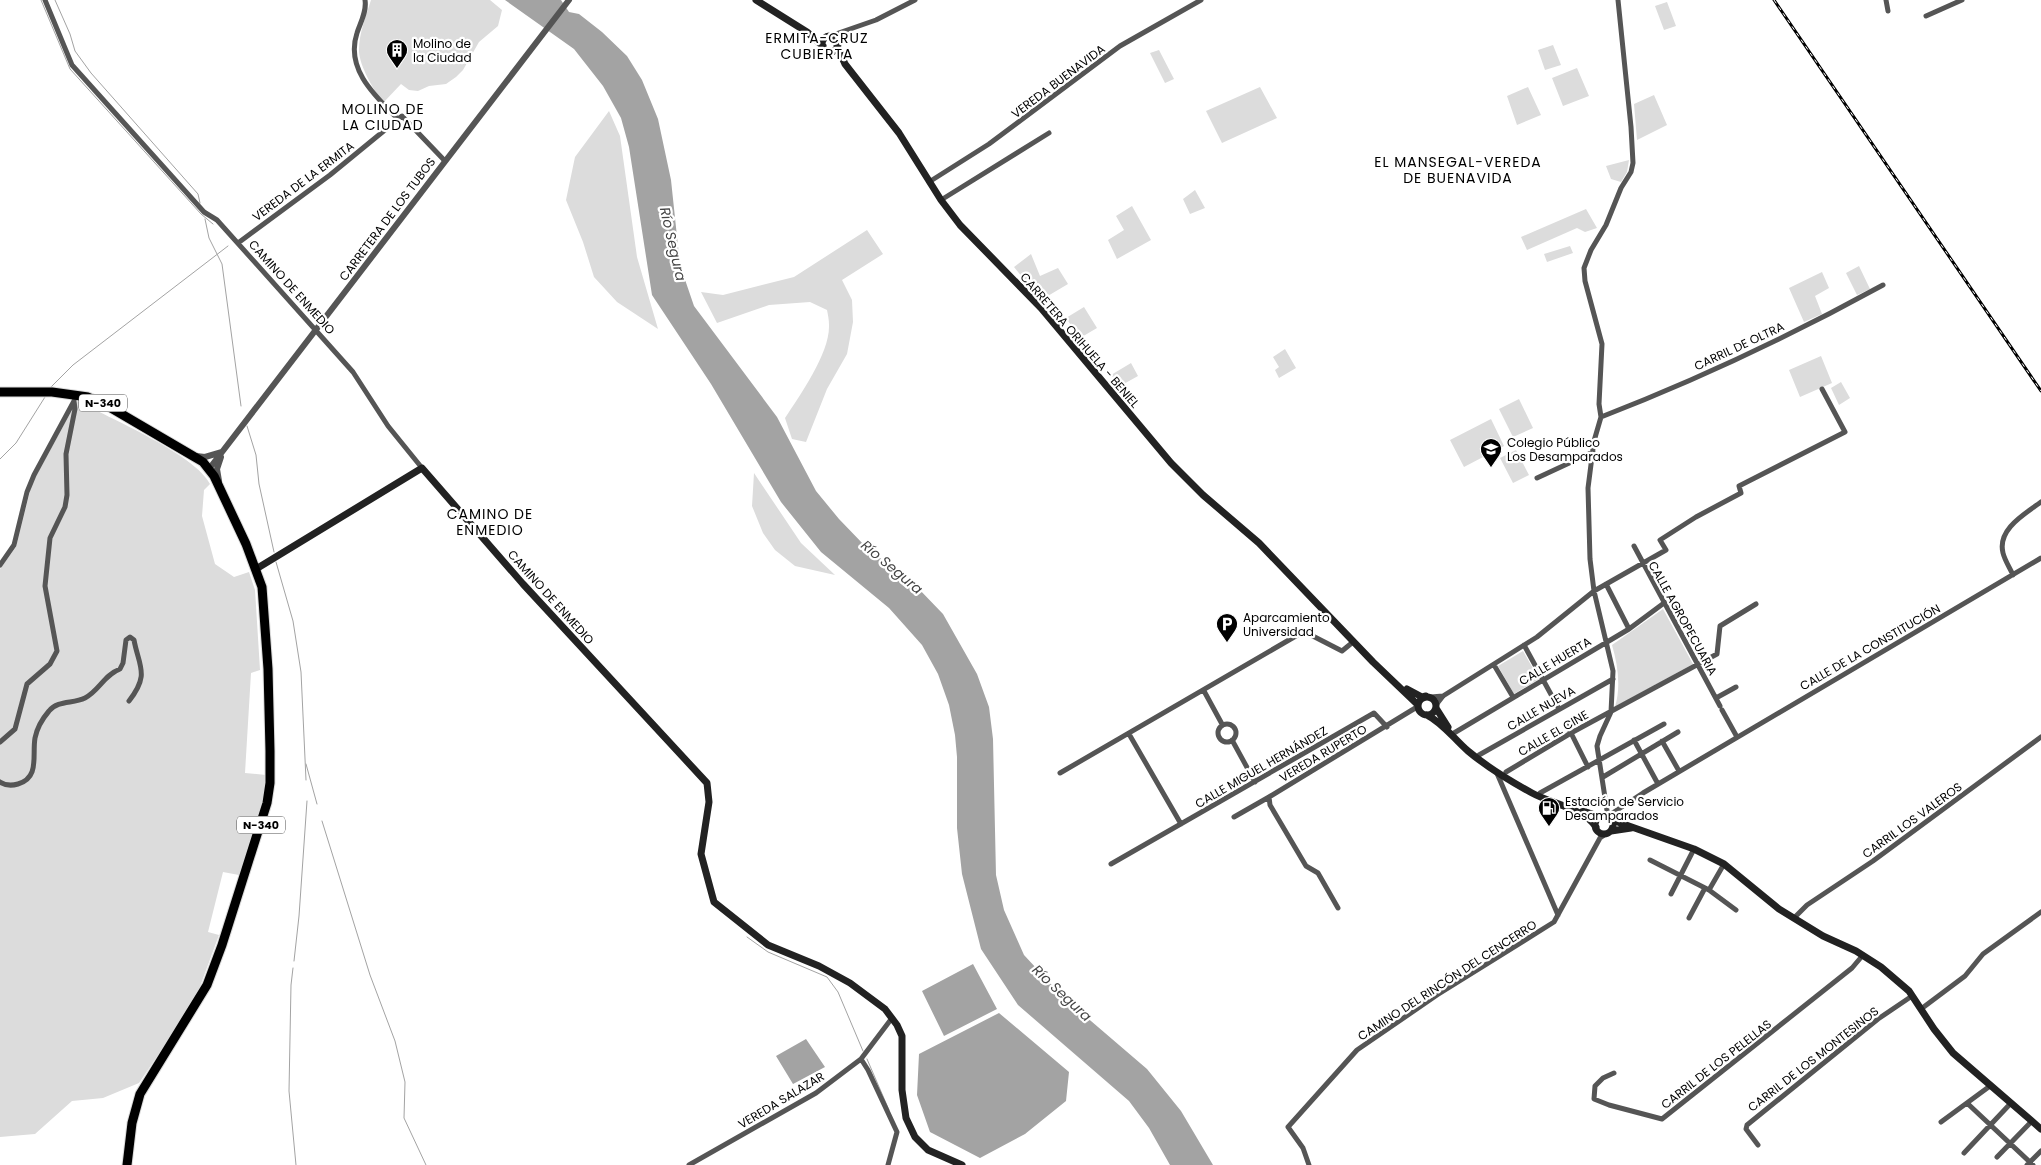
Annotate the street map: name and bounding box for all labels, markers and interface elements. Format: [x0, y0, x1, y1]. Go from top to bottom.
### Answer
district label: ERMITA-CRUZ CUBIERTA [765, 28, 869, 64]
place label: Molino de la Ciudad [413, 35, 472, 66]
building icon: Molino de la Ciudad [385, 38, 409, 69]
street label: VEREDA BUENAVIDA [1008, 40, 1108, 122]
district label: MOLINO DE LA CIUDAD [341, 99, 425, 135]
street label: VEREDA DE LA ERMITA [249, 137, 357, 225]
district label: EL MANSEGAL-VEREDA DE BUENAVIDA [1374, 152, 1542, 188]
street label: CARRETERA DE LOS TUBOS [335, 154, 439, 284]
water label: Río Segura [655, 205, 691, 283]
street label: CAMINO DE ENMEDIO [245, 236, 339, 338]
street label: CARRETERA ORIHUELA - BENIEL [1016, 269, 1144, 411]
street label: CARRIL DE OLTRA [1691, 318, 1787, 374]
road number: N-340 [79, 394, 127, 412]
place label: Colegio Público Los Desamparados [1507, 434, 1623, 465]
school or university icon: Colegio Público Los Desamparados [1479, 437, 1503, 468]
district label: CAMINO DE ENMEDIO [447, 504, 533, 540]
water label: Río Segura [857, 535, 928, 599]
street label: CAMINO DE ENMEDIO [504, 546, 598, 648]
street label: CALLE AGROPECUARIA [1645, 558, 1721, 678]
street label: CALLE DE LA CONSTITUCIÓN [1797, 600, 1943, 694]
place label: Aparcamiento Universidad [1243, 609, 1330, 640]
parking icon: Aparcamiento Universidad [1215, 612, 1239, 643]
street label: CALLE HUERTA [1516, 633, 1594, 689]
street label: CALLE NUEVA [1504, 682, 1578, 734]
street label: CALLE EL CINE [1515, 706, 1591, 760]
street label: VEREDA RUPERTO [1276, 720, 1370, 786]
street label: CALLE MIGUEL HERNÁNDEZ [1192, 722, 1330, 812]
street label: CARRIL LOS VALEROS [1859, 778, 1965, 862]
place label: Estación de Servicio Desamparados [1565, 793, 1684, 824]
fuel station icon: Estación de Servicio Desamparados [1537, 796, 1561, 827]
road number: N-340 [237, 816, 285, 834]
street label: CAMINO DEL RINCÓN DEL CENCERRO [1354, 916, 1540, 1044]
water label: Río Segura [1028, 960, 1097, 1026]
street label: CARRIL DE LOS MONTESINOS [1744, 1003, 1882, 1115]
street label: CARRIL DE LOS PELELLAS [1657, 1015, 1775, 1113]
street label: VEREDA SALAZAR [735, 1068, 827, 1132]

